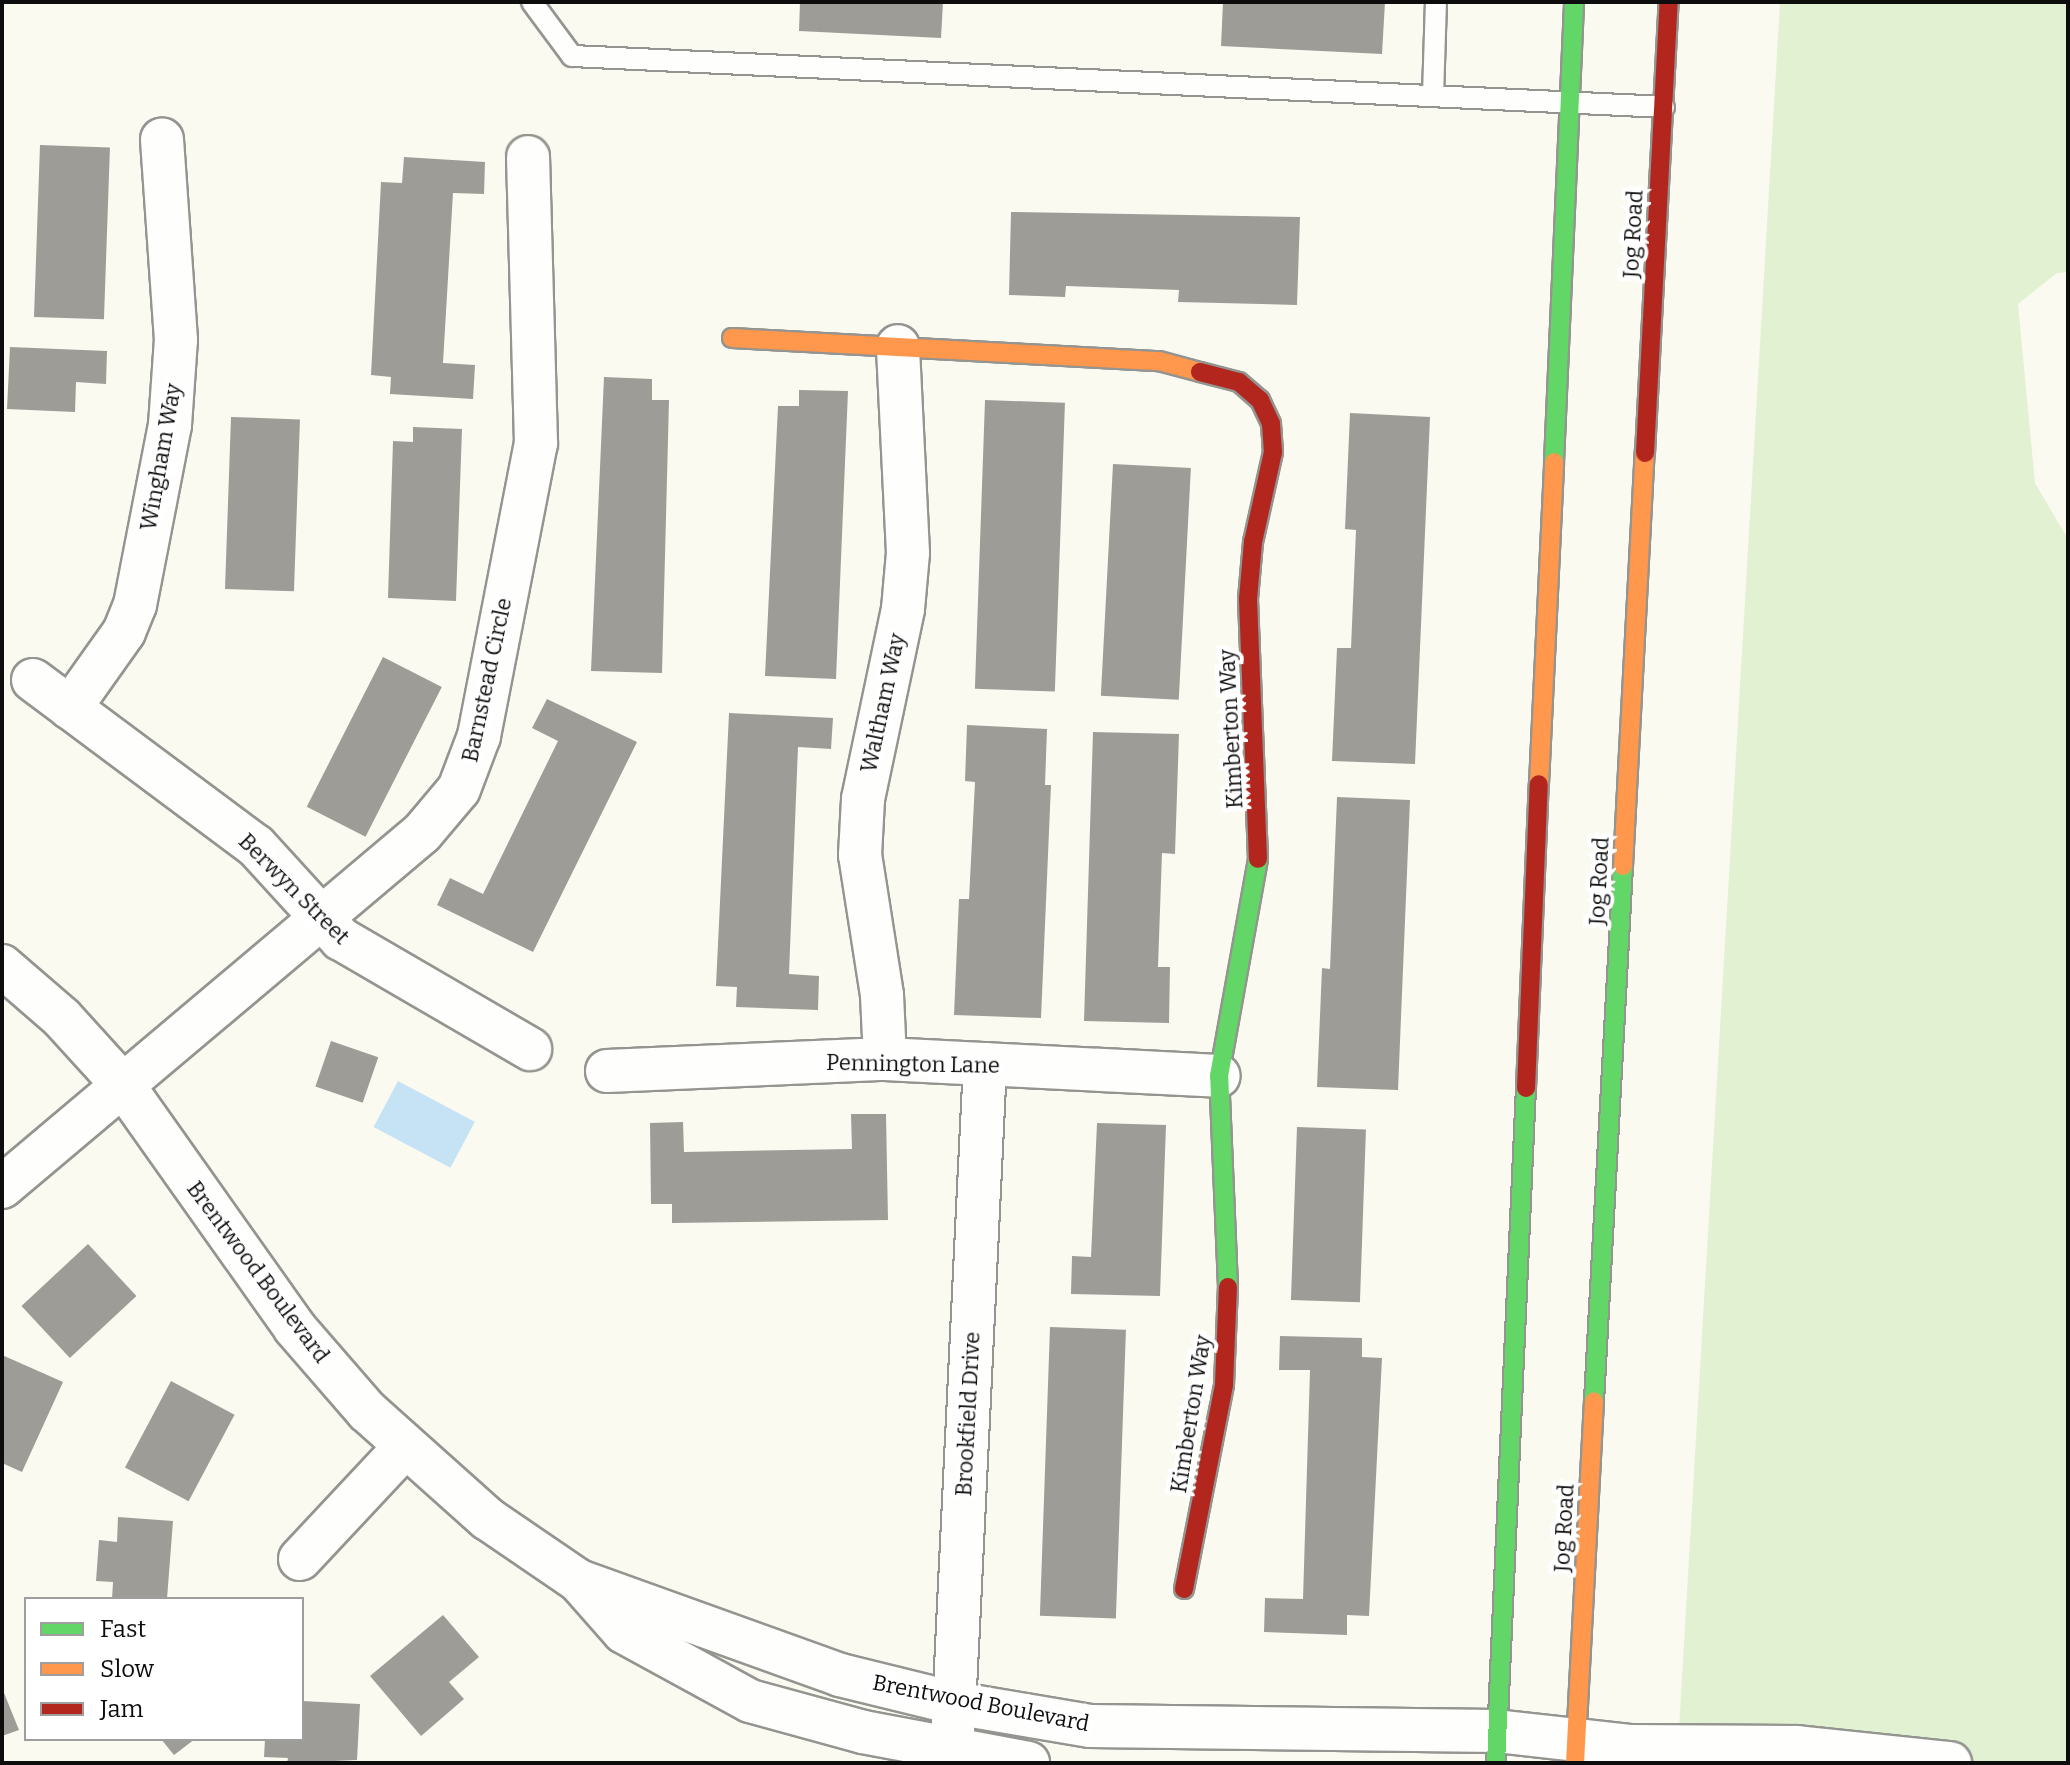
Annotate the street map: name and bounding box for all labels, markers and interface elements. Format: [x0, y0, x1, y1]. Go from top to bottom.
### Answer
street label: Jog Road [1618, 189, 1648, 279]
street label: Wingham Way [135, 381, 187, 533]
street label: Barnstead Circle [457, 595, 517, 765]
street label: Waltham Way [855, 631, 911, 775]
street label: Kimberton Way [1214, 649, 1248, 809]
street label: Berwyn Street [233, 828, 355, 950]
street label: Jog Road [1584, 836, 1614, 926]
street label: Pennington Lane [826, 1049, 1000, 1079]
street label: Brentwood Boulevard [181, 1176, 335, 1368]
street label: Brookfield Drive [951, 1331, 985, 1497]
street label: Kimberton Way [1165, 1333, 1217, 1495]
street label: Jog Road [1549, 1483, 1579, 1573]
legend [24, 1597, 304, 1741]
text: Fast [100, 1615, 146, 1643]
text: Slow [100, 1655, 154, 1683]
street label: Brentwood Boulevard [870, 1669, 1092, 1737]
text: Jam [100, 1695, 143, 1723]

